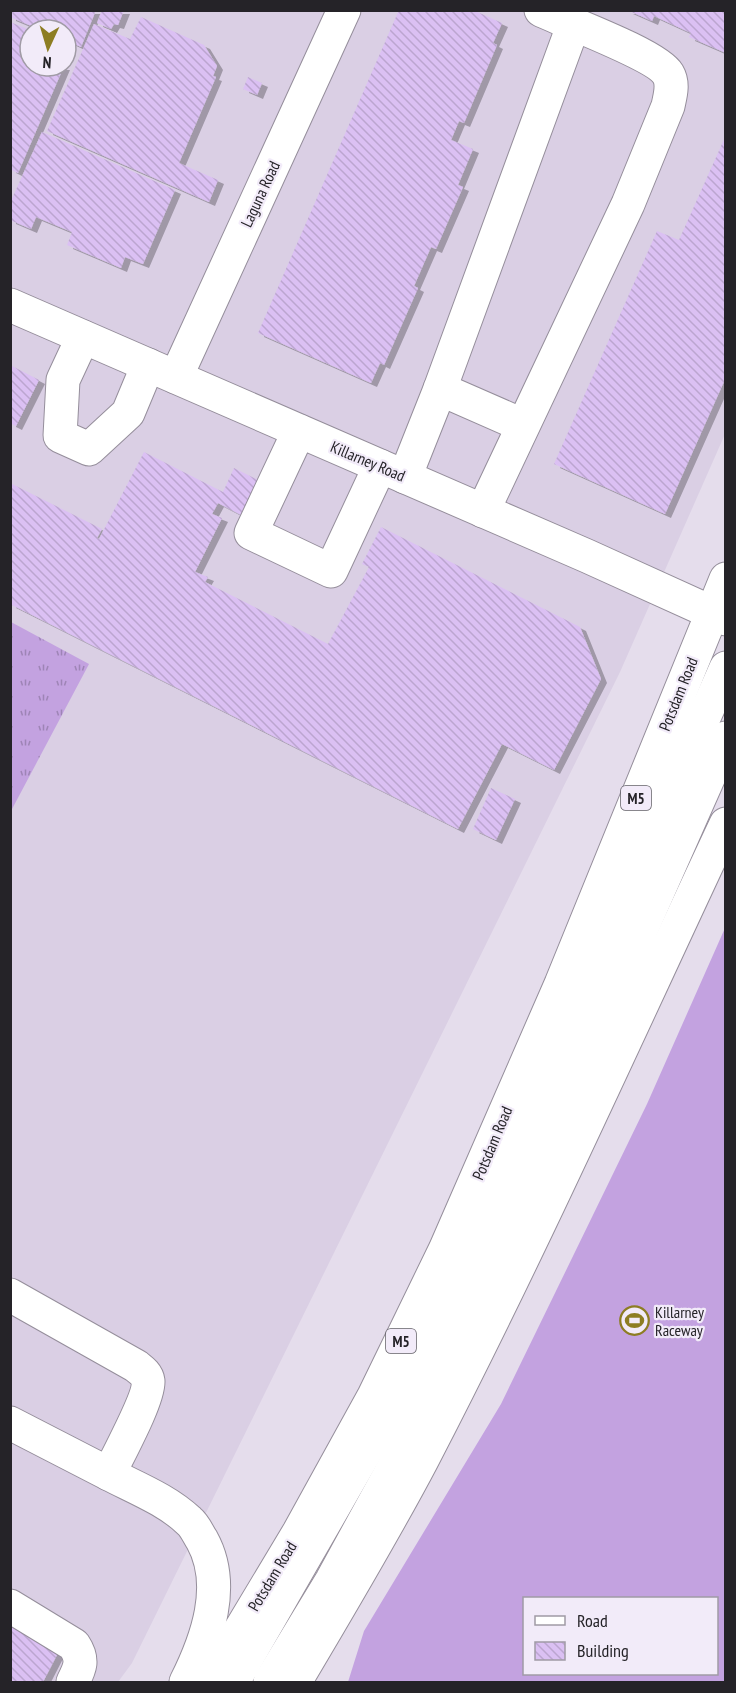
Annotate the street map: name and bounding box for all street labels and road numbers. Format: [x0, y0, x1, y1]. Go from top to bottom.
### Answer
street label: Laguna Road [236, 158, 284, 230]
street label: Killarney Road [328, 436, 408, 486]
street label: Potsdam Road [654, 654, 702, 734]
road number: M5 [621, 786, 651, 810]
street label: Potsdam Road [468, 1103, 516, 1183]
road number: M5 [386, 1329, 416, 1353]
street label: Potsdam Road [243, 1537, 301, 1615]

